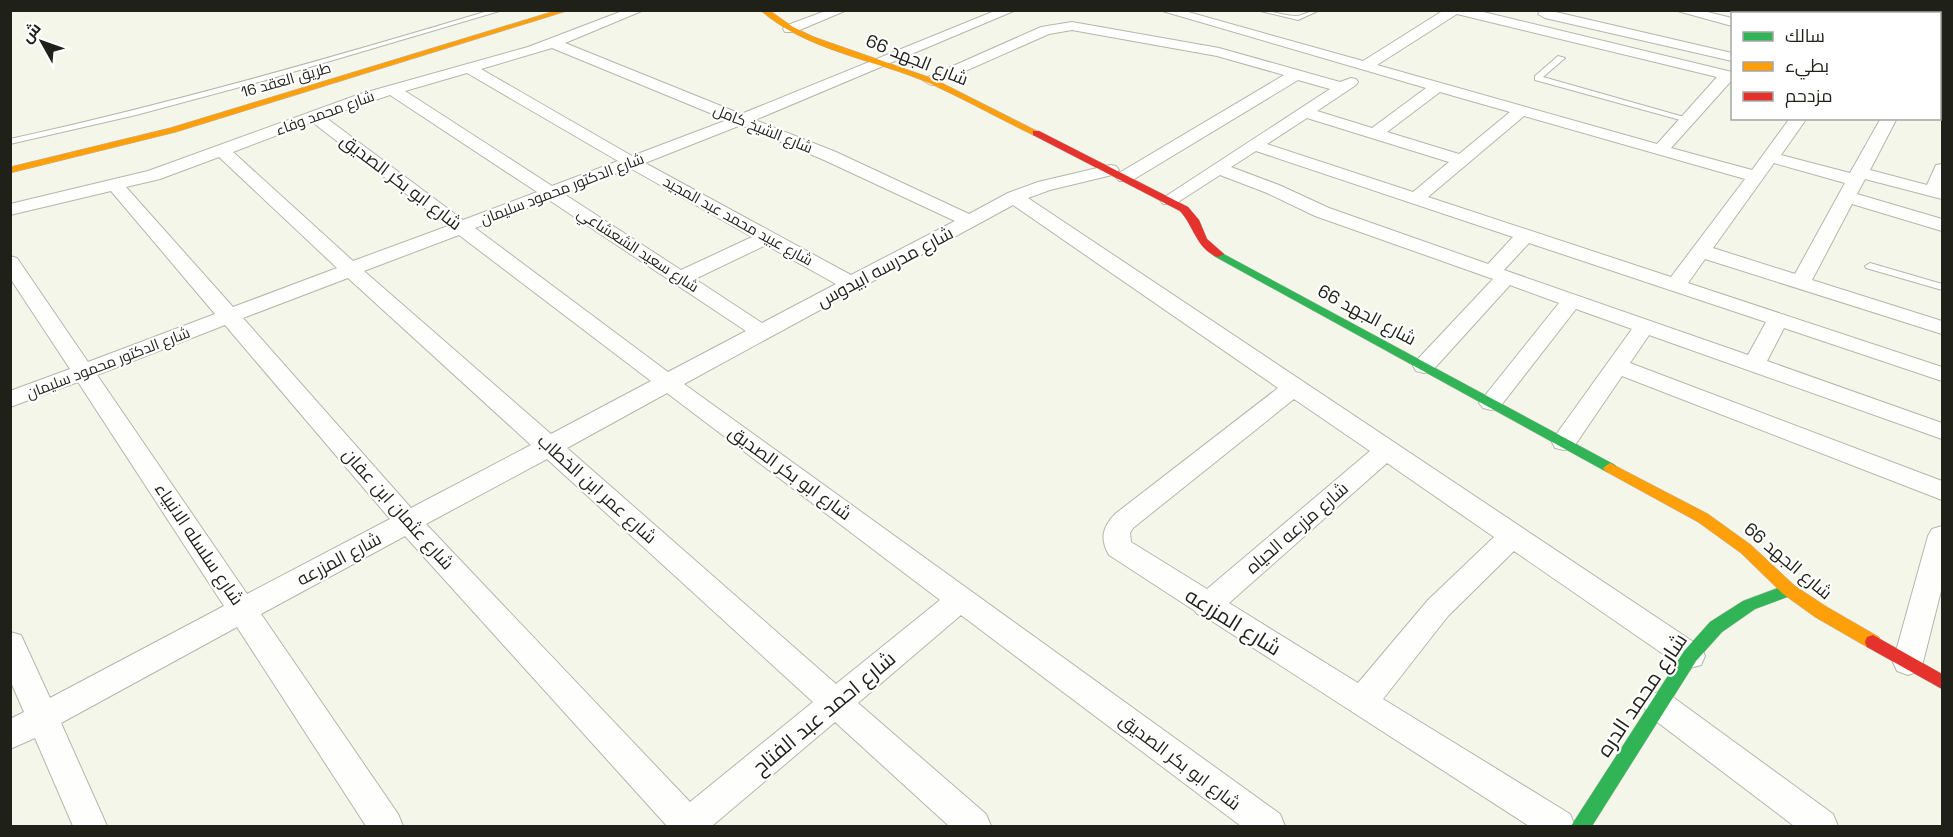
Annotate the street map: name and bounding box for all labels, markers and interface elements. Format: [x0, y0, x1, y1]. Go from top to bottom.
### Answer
north arrow [12, 12, 72, 72]
legend [1731, 12, 1941, 120]
text: ش [16, 18, 46, 47]
text: سالك [1785, 24, 1825, 47]
street label: شارع الجهد 66 [862, 29, 972, 91]
text: بطيء [1785, 54, 1829, 80]
street label: طريق العقد 16 [239, 58, 333, 102]
text: مزدحم [1785, 84, 1833, 108]
street label: شارع محمد وفاء [273, 86, 377, 141]
street label: شارع الشيخ كامل [710, 100, 816, 159]
street label: شارع ابو بكر الصديق [335, 128, 467, 236]
street label: شارع الدكتور محمود سليمان [477, 149, 647, 230]
street label: شارع عبيد محمد عبد المجيد [659, 172, 816, 271]
street label: شارع سعيد الشعشاعي [572, 203, 703, 299]
street label: شارع مدرسه ابيدوس [812, 221, 958, 313]
street label: شارع الجهد 66 [1314, 279, 1420, 351]
street label: شارع الدكتور محمود سليمان [23, 323, 193, 404]
street label: شارع ابو بكر الصديق [724, 420, 856, 526]
street label: شارع عمر ابن الخطاب [532, 429, 662, 549]
street label: شارع عثمان ابن عفان [337, 443, 459, 575]
street label: شارع مزرعه الحياه [1241, 477, 1353, 579]
street label: شارع سلسله الانبياء [149, 478, 249, 610]
street label: شارع الجهد 66 [1739, 517, 1837, 605]
street label: شارع المزرعه [292, 527, 386, 591]
street label: شارع المزرعه [1180, 581, 1286, 663]
street label: شارع محمد الدره [1590, 628, 1694, 762]
street label: شارع احمد عبد الفتاح [747, 645, 901, 781]
street label: شارع ابو بكر الصديق [1114, 708, 1246, 816]

